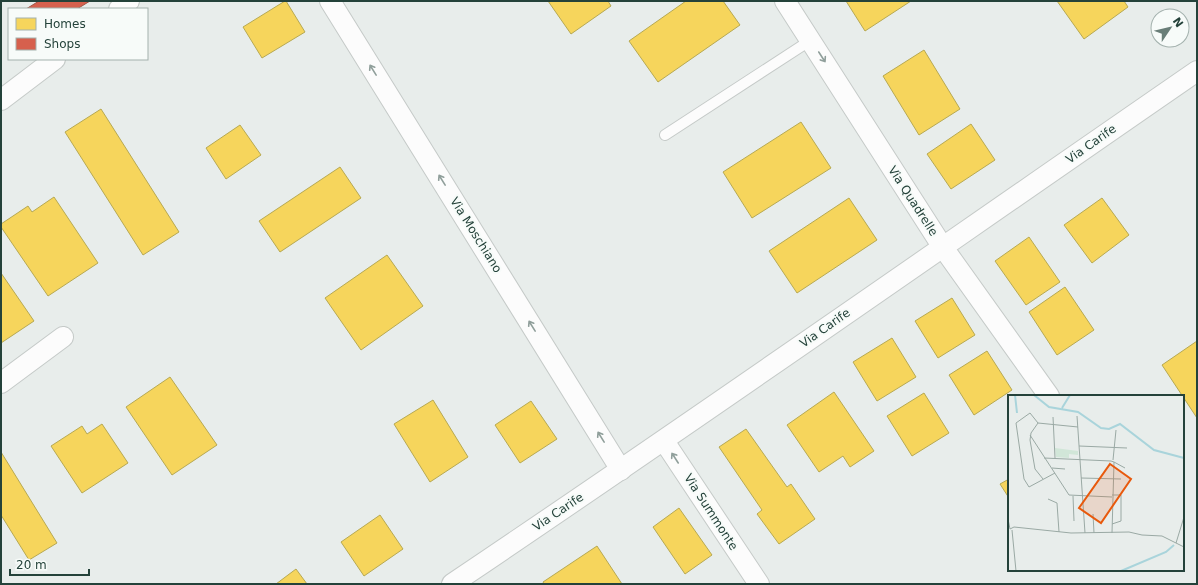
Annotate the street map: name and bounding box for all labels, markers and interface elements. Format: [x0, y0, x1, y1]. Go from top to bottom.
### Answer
legend [8, 8, 148, 60]
north arrow [1150, 8, 1190, 48]
text: N [1170, 15, 1186, 30]
text: Homes [44, 17, 86, 31]
text: Shops [44, 37, 80, 51]
one-way arrow [818, 51, 826, 63]
one-way arrow [369, 65, 377, 76]
street label: Via Carife [1063, 122, 1119, 166]
street label: Via Quadrelle [885, 163, 941, 239]
one-way arrow [437, 174, 445, 186]
street label: Via Moschiano [447, 195, 505, 275]
street label: Via Carife [797, 306, 853, 350]
one-way arrow [528, 320, 536, 332]
inset map [1008, 395, 1184, 571]
one-way arrow [597, 432, 605, 443]
one-way arrow [671, 453, 679, 464]
street label: Via Summonte [681, 471, 741, 553]
street label: Via Carife [530, 490, 586, 534]
scale bar [10, 551, 89, 577]
text: 20 m [16, 558, 47, 572]

